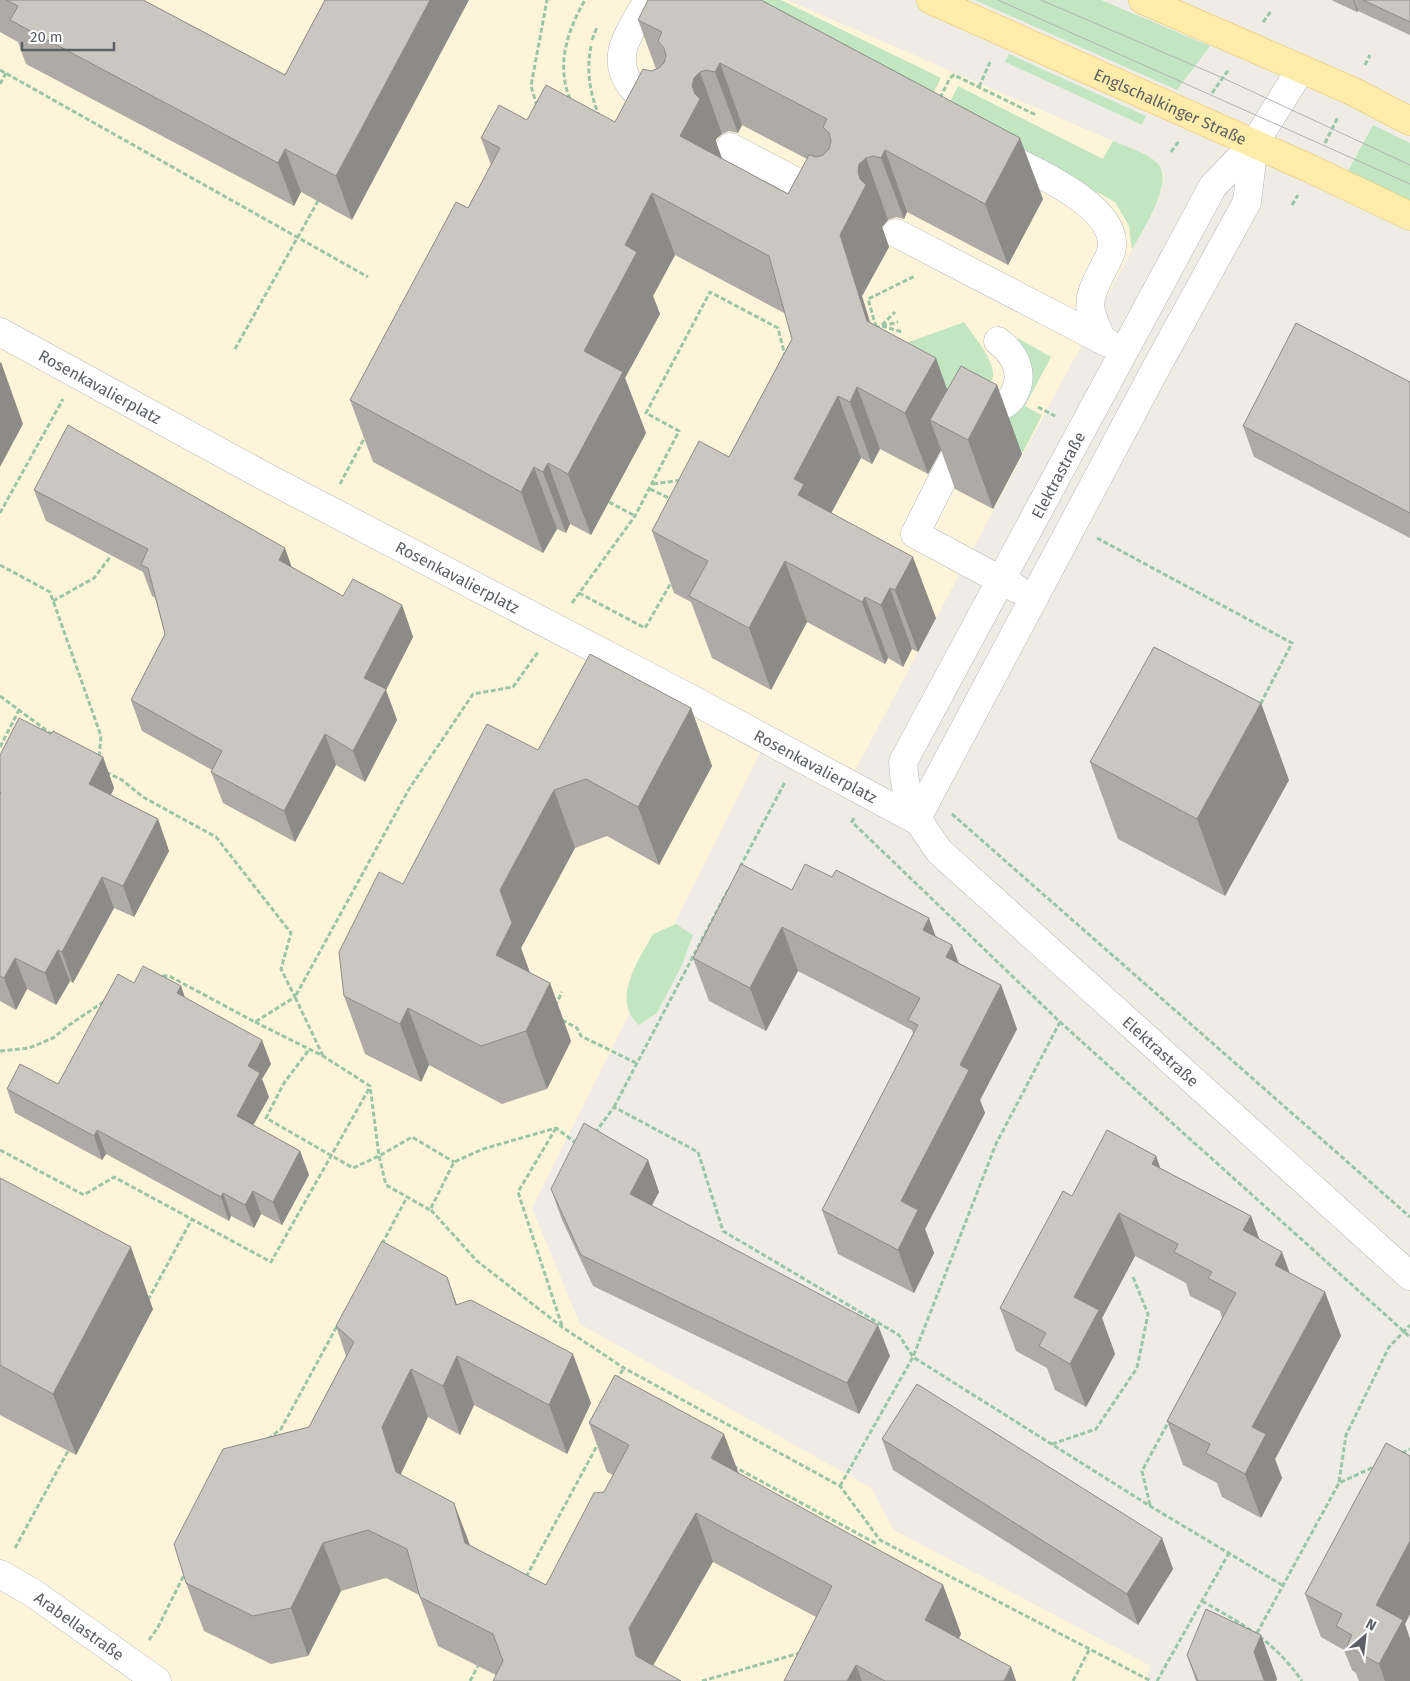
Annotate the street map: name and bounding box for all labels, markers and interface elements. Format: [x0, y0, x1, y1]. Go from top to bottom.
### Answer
scale bar [22, 20, 115, 52]
text: 20 m [30, 28, 63, 46]
street label: Englschalkinger Straße [1091, 65, 1249, 149]
street label: Rosenkavalierplatz [35, 346, 164, 428]
street label: Elektrastraße [1028, 429, 1089, 522]
street label: Rosenkavalierplatz [392, 537, 522, 617]
street label: Rosenkavalierplatz [751, 726, 880, 807]
street label: Elektrastraße [1119, 1012, 1202, 1091]
street label: Arabellastraße [31, 1588, 128, 1665]
north arrow [1340, 1611, 1390, 1661]
text: N [1363, 1615, 1379, 1635]

